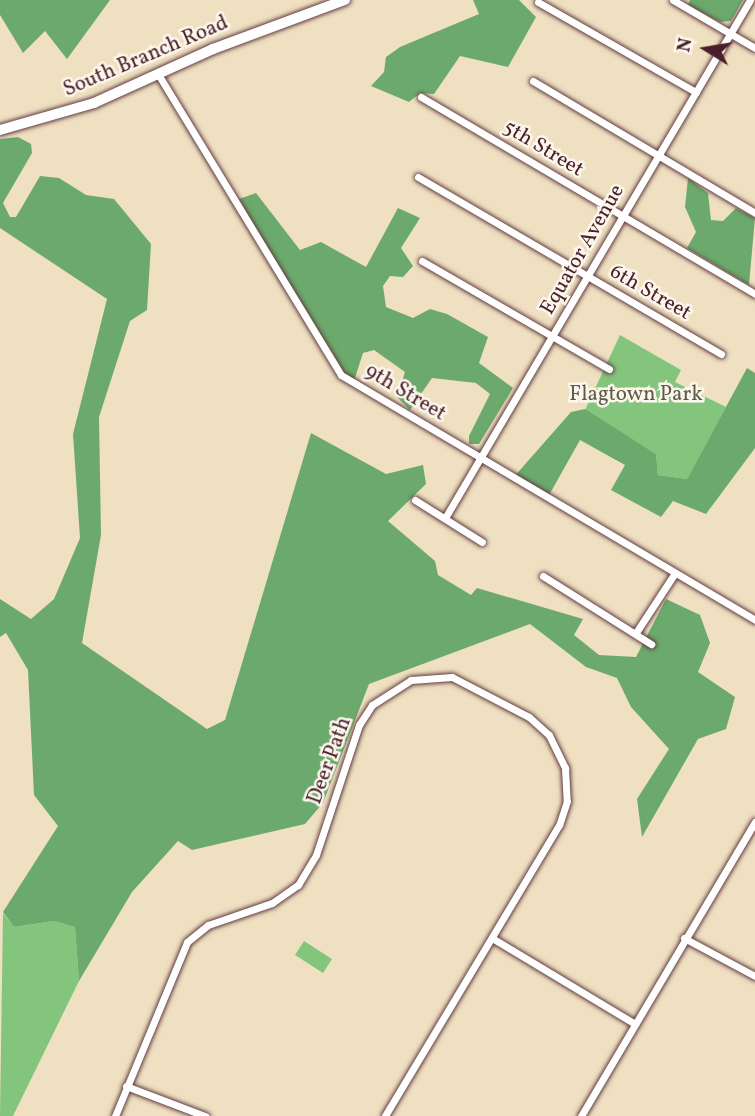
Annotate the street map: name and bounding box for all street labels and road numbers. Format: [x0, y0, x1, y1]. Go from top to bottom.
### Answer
street label: South Branch Road [60, 11, 232, 103]
street label: 5th Street [498, 115, 588, 183]
street label: Equator Avenue [536, 180, 630, 320]
street label: 6th Street [605, 260, 695, 326]
street label: 9th Street [360, 359, 450, 427]
street label: Deer Path [303, 714, 357, 808]

